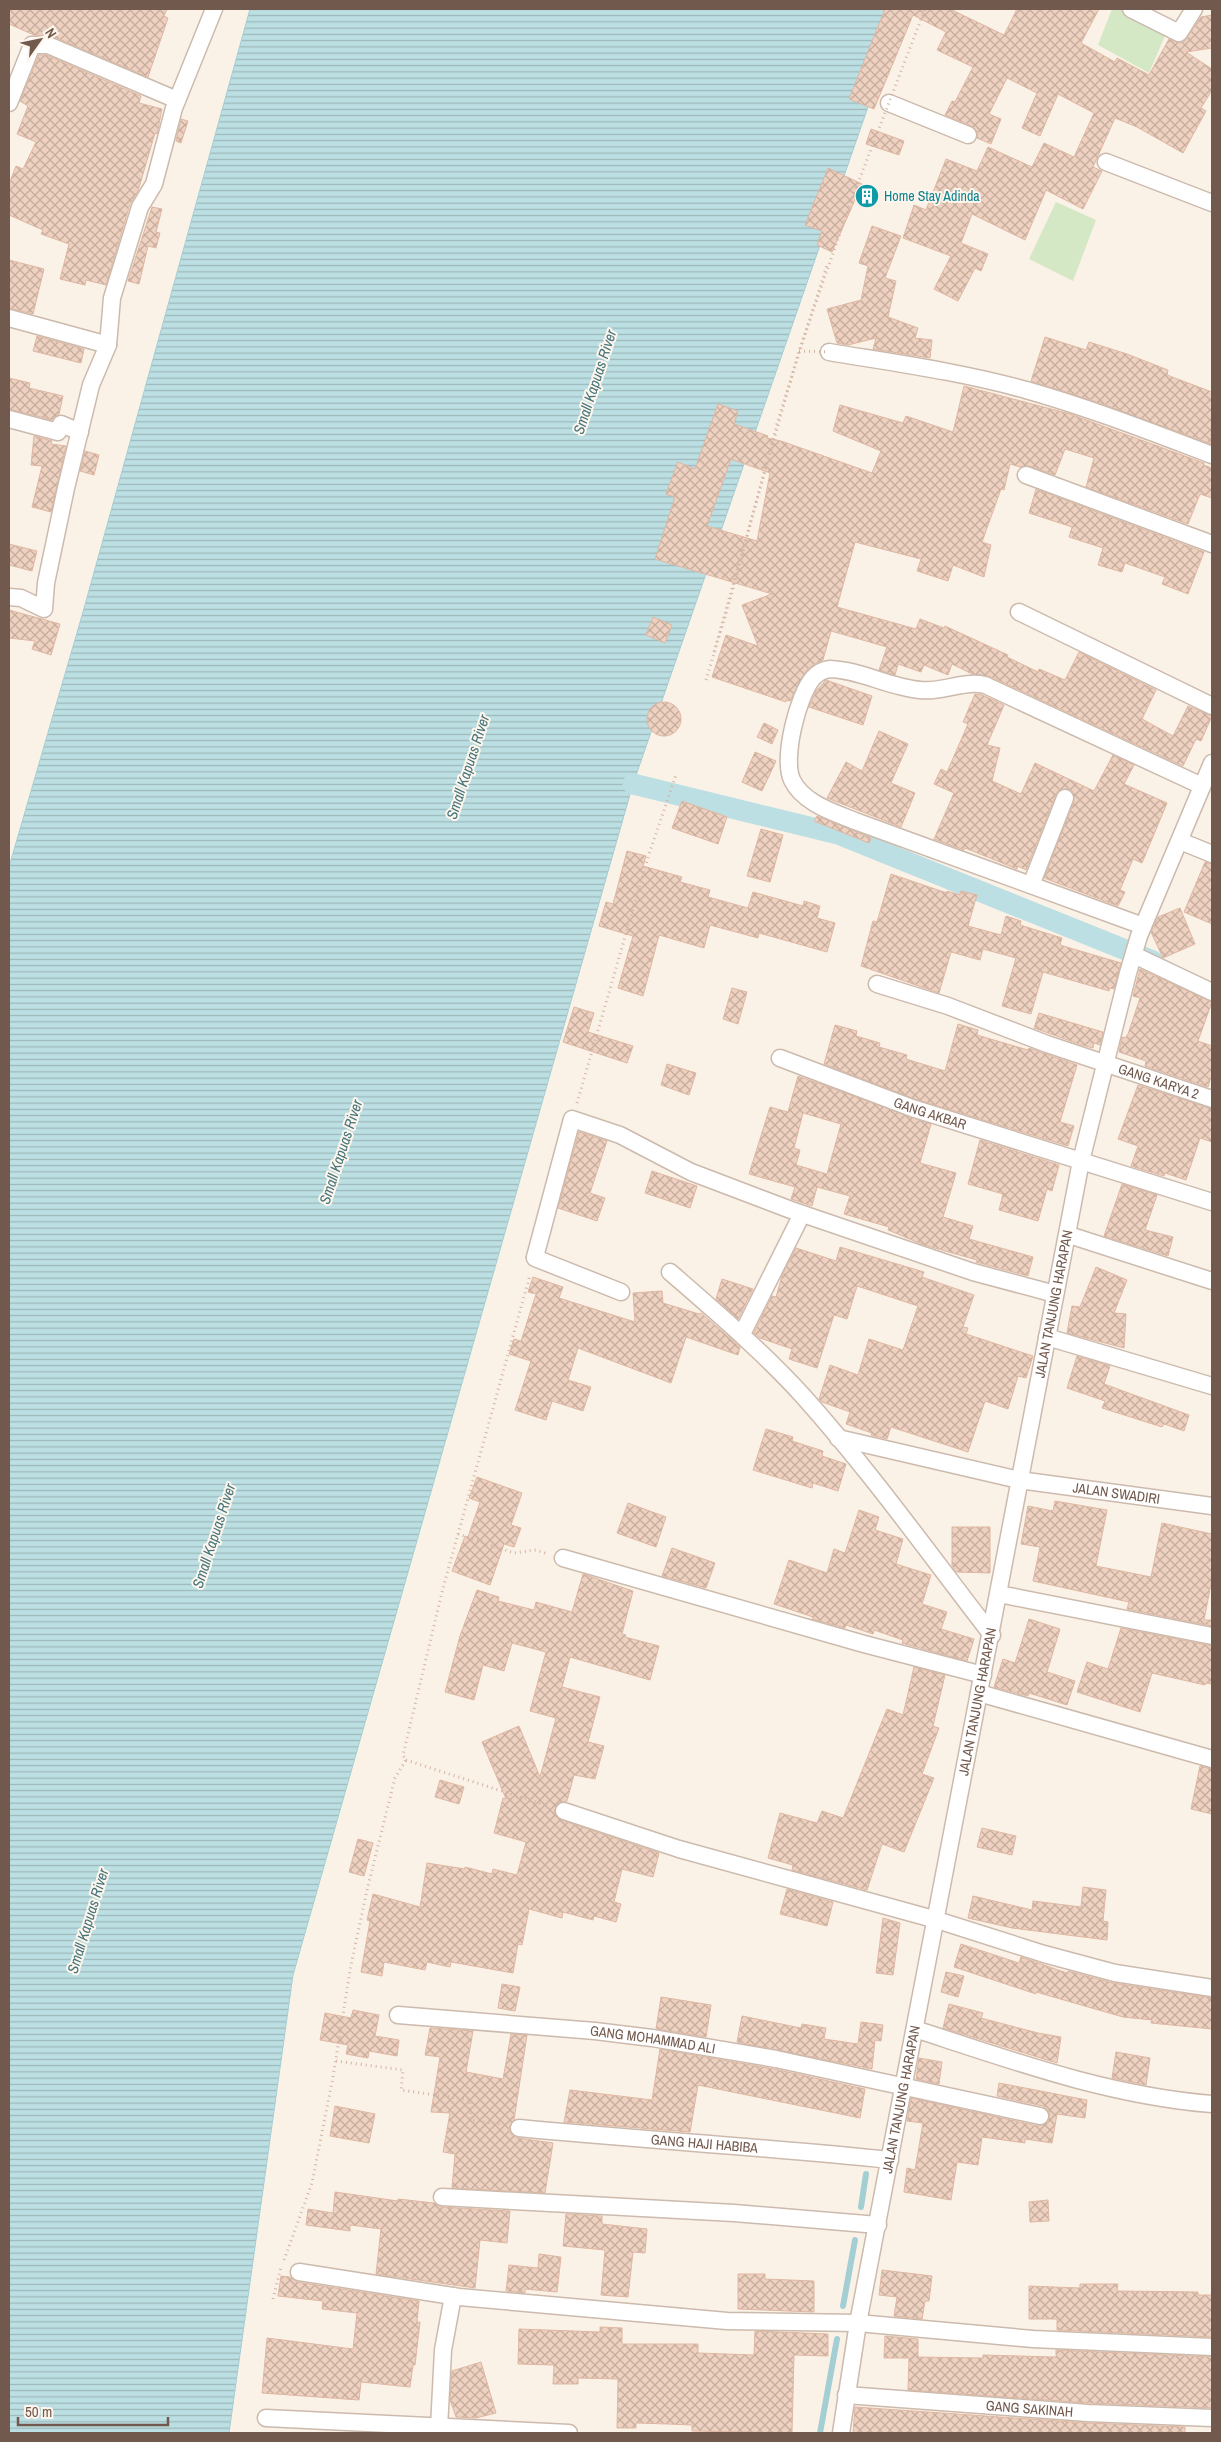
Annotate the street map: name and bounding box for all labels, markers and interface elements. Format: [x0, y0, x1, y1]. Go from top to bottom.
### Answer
north arrow [15, 15, 65, 65]
text: N [41, 25, 61, 41]
building icon: Home Stay Adinda [854, 183, 880, 209]
place label: Home Stay Adinda [884, 187, 980, 205]
water label: Small Kapuas River [568, 326, 622, 437]
water label: Small Kapuas River [441, 711, 495, 822]
street label: GANG KARYA 2 [1116, 1059, 1201, 1103]
street label: GANG AKBAR [891, 1093, 969, 1133]
water label: Small Kapuas River [314, 1096, 368, 1207]
street label: JALAN TANJUNG HARAPAN [1031, 1228, 1077, 1379]
street label: JALAN SWADIRI [1072, 1478, 1161, 1508]
water label: Small Kapuas River [187, 1480, 241, 1591]
street label: JALAN TANJUNG HARAPAN [954, 1626, 1000, 1777]
water label: Small Kapuas River [62, 1865, 114, 1976]
street label: GANG MOHAMMAD ALI [589, 2022, 717, 2058]
street label: JALAN TANJUNG HARAPAN [878, 2024, 924, 2175]
street label: GANG HAJI HABIBA [650, 2130, 759, 2157]
scale bar [18, 2394, 168, 2426]
street label: GANG SAKINAH [985, 2396, 1074, 2421]
text: 50 m [25, 2401, 52, 2422]

